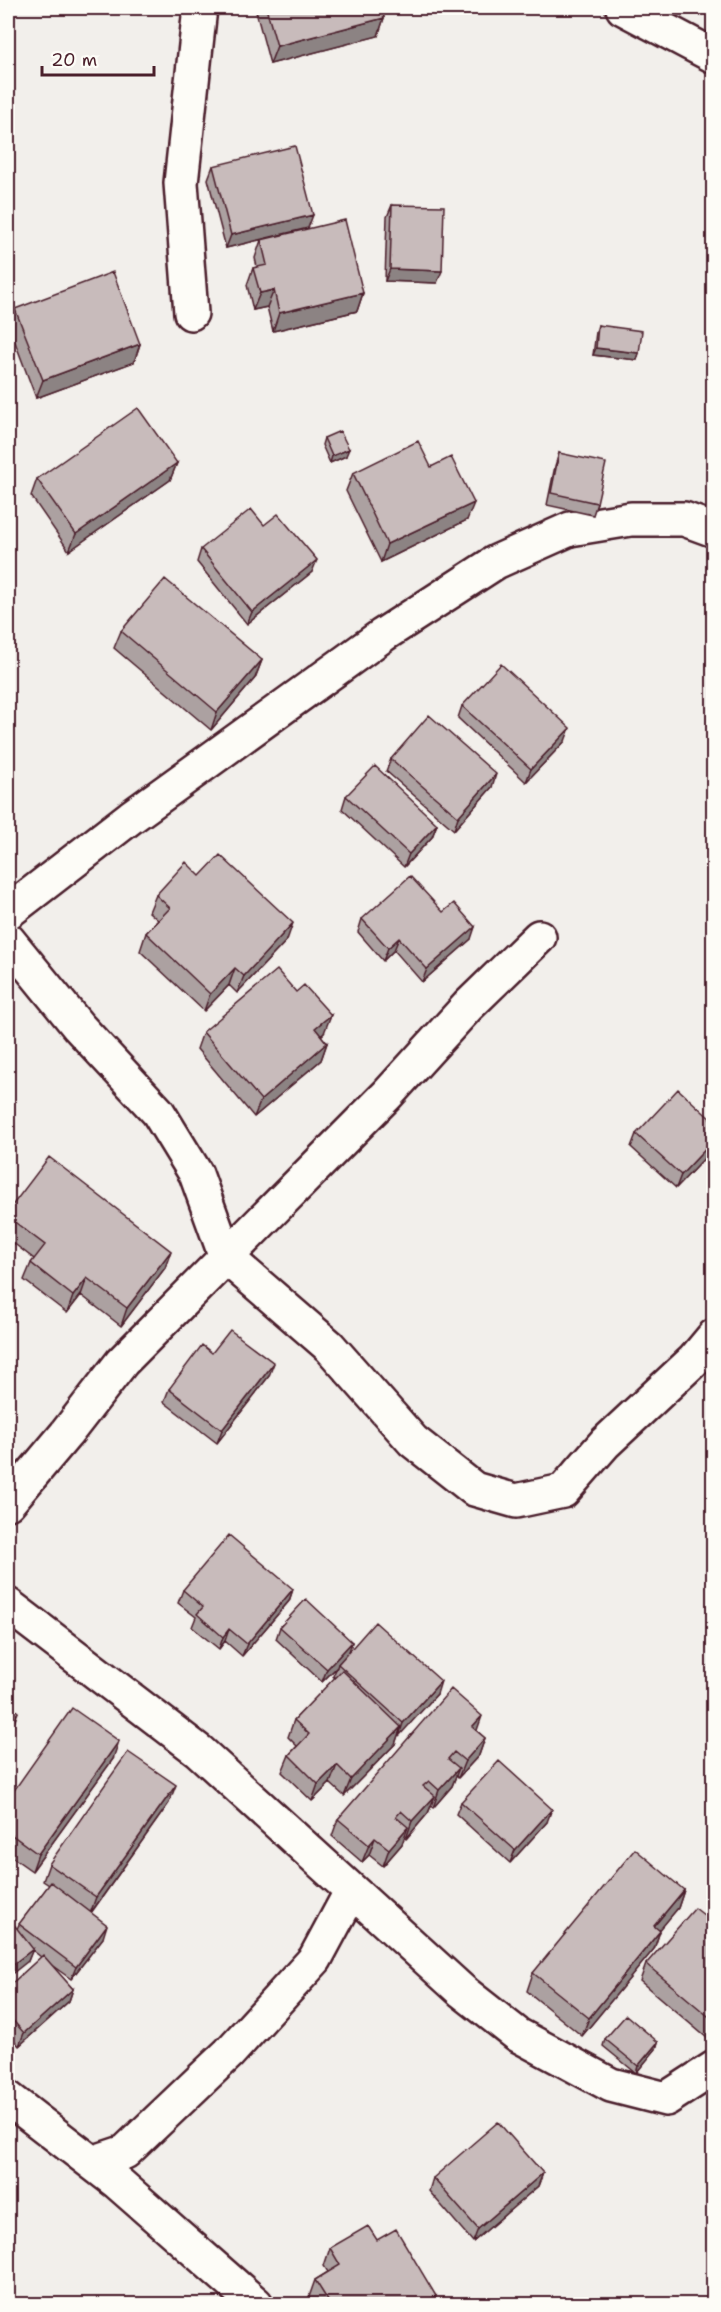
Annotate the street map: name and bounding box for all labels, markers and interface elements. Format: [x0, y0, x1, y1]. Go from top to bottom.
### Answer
scale bar [42, 39, 154, 77]
text: 20 m [51, 48, 97, 72]

